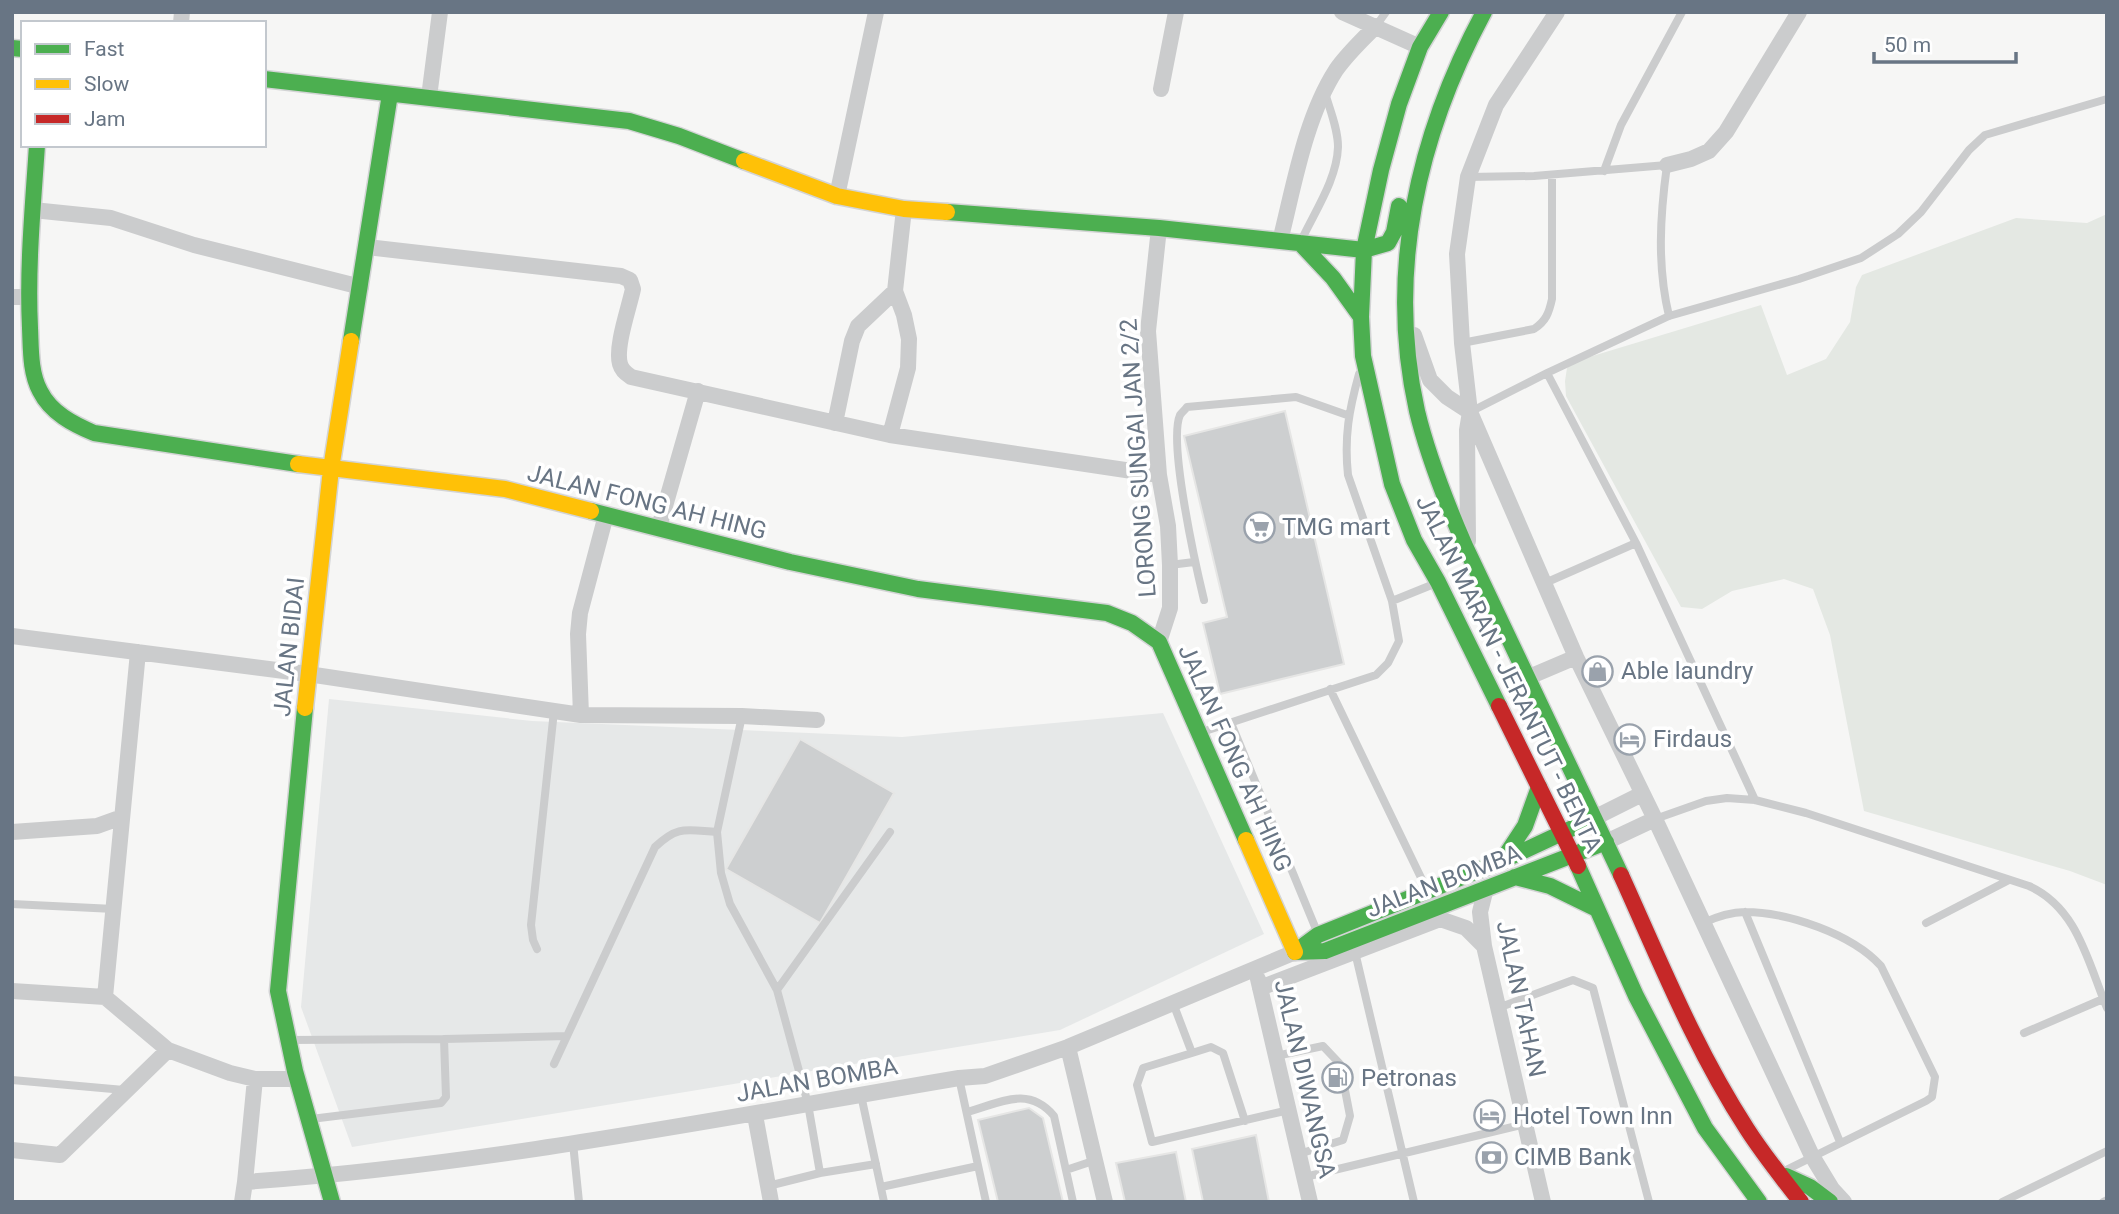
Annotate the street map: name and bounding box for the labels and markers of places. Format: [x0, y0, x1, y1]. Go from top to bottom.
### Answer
supermarket icon: TMG mart [1242, 510, 1276, 544]
place label: TMG mart [1282, 513, 1390, 541]
shop icon: Able laundry [1581, 654, 1615, 688]
place label: Able laundry [1621, 657, 1754, 685]
hotel icon: Firdaus [1613, 722, 1647, 756]
place label: Firdaus [1653, 725, 1732, 753]
fuel station icon: Petronas [1321, 1061, 1355, 1095]
place label: Petronas [1361, 1064, 1457, 1092]
hotel icon: Hotel Town Inn [1473, 1099, 1507, 1133]
place label: Hotel Town Inn [1513, 1102, 1673, 1130]
bank icon: CIMB Bank [1474, 1140, 1508, 1174]
place label: CIMB Bank [1514, 1143, 1632, 1171]

